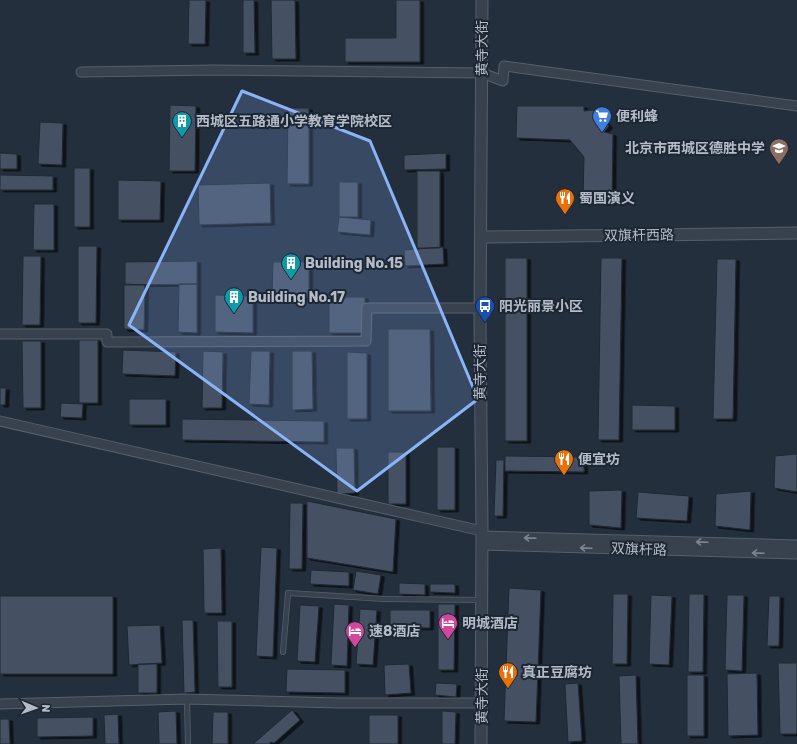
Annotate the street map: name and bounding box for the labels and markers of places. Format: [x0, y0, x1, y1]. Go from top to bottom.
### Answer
supermarket icon: 便利蜂 [591, 105, 613, 133]
place label: 便利蜂 [616, 108, 658, 125]
building icon: 西城区五路通小学教育学院校区 [171, 110, 193, 138]
place label: 西城区五路通小学教育学院校区 [196, 113, 392, 130]
school or university icon: 北京市西城区德胜中学 [768, 137, 790, 165]
place label: 北京市西城区德胜中学 [625, 140, 765, 157]
restaurant icon: 蜀国演义 [554, 187, 576, 215]
place label: 蜀国演义 [579, 190, 635, 207]
building icon: Building No.15 [280, 252, 302, 280]
place label: Building No.15 [305, 255, 403, 272]
building icon: Building No.17 [223, 286, 245, 314]
place label: Building No.17 [248, 289, 345, 306]
bus stop icon: 阳光丽景小区 [474, 295, 496, 323]
place label: 阳光丽景小区 [499, 298, 583, 315]
restaurant icon: 便宜坊 [553, 448, 575, 476]
place label: 便宜坊 [578, 451, 620, 468]
hotel icon: 明城酒店 [437, 612, 459, 640]
place label: 明城酒店 [462, 615, 518, 632]
hotel icon: 速8酒店 [344, 620, 366, 648]
place label: 速8酒店 [369, 623, 420, 640]
restaurant icon: 真正豆腐坊 [497, 661, 519, 689]
place label: 真正豆腐坊 [522, 664, 592, 681]

